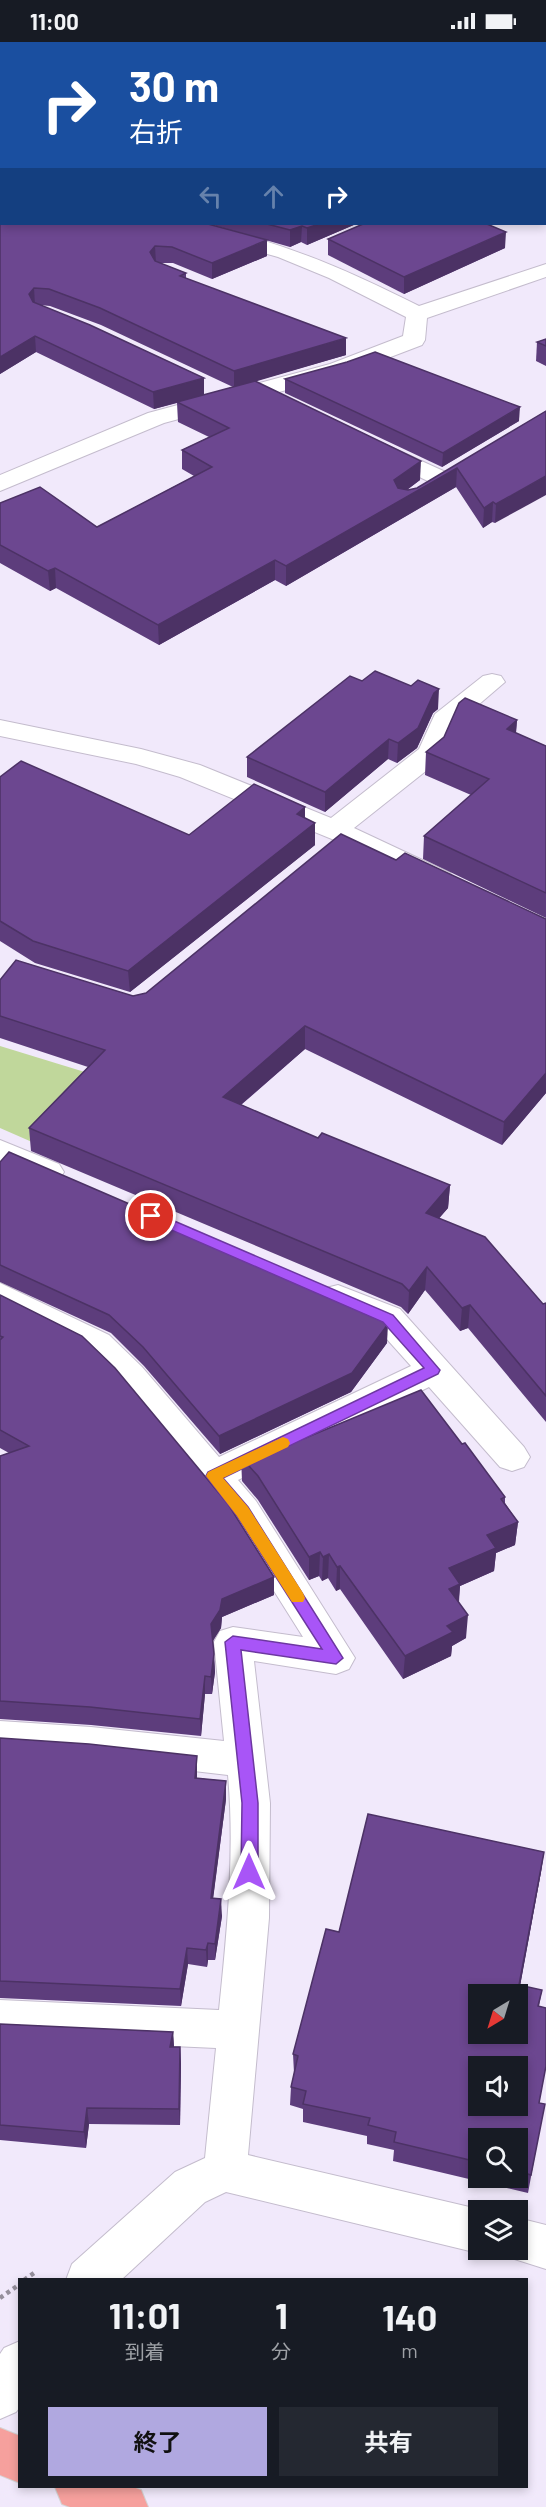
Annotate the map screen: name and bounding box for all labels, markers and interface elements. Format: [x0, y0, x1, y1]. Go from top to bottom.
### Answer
text: 11:00 [30, 8, 79, 34]
text: 30 m [129, 60, 219, 110]
icon: right [30, 66, 108, 144]
text: 右折 [129, 115, 183, 147]
icon: left [194, 180, 227, 213]
icon: ahead [257, 180, 290, 213]
icon: right [320, 180, 353, 213]
pin [125, 1190, 176, 1241]
icon: arrive [134, 1199, 167, 1232]
position arrow [217, 1840, 281, 1904]
north arrow [468, 1984, 528, 2044]
map controls [468, 1984, 528, 2260]
button: sound [468, 2056, 528, 2116]
button: search [468, 2128, 528, 2188]
button: layers [468, 2200, 528, 2260]
text: 11:01 [109, 2293, 181, 2336]
text: 1 [275, 2293, 288, 2336]
text: 140 [382, 2295, 437, 2338]
text: m [401, 2338, 418, 2362]
text: 到着 [125, 2339, 165, 2363]
text: 分 [271, 2339, 291, 2363]
button: 終了 [48, 2407, 267, 2476]
button: 共有 [279, 2407, 498, 2476]

